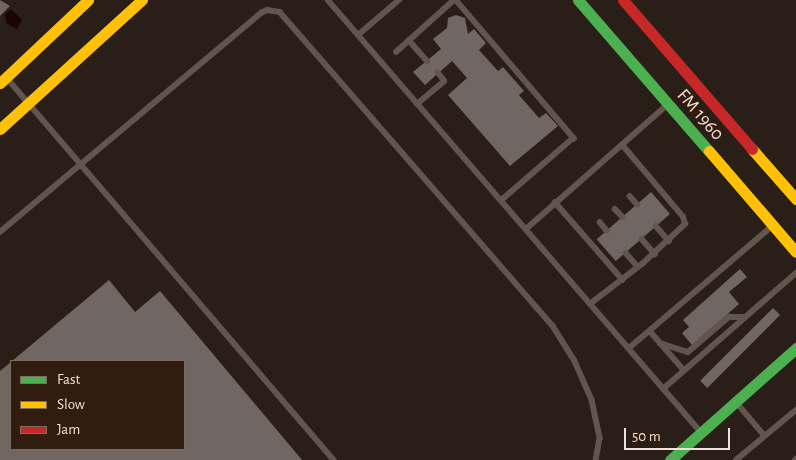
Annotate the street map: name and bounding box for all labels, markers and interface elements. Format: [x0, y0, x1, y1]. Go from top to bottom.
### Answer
street label: FM 1960 [672, 85, 728, 145]
legend [10, 360, 185, 450]
text: Fast [57, 372, 80, 387]
text: Slow [57, 397, 85, 412]
scale bar [626, 418, 732, 450]
text: Jam [57, 422, 80, 437]
text: 50 m [632, 429, 661, 444]

